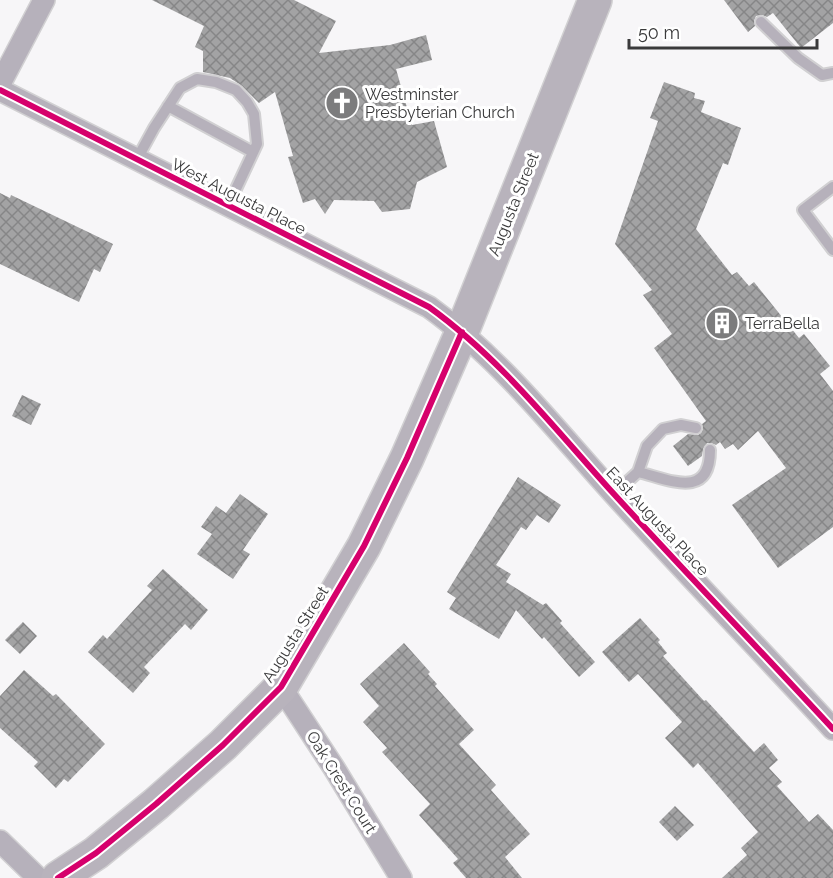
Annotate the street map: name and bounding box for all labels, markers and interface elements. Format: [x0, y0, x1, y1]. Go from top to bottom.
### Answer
scale bar [629, 12, 816, 50]
text: 50 m [638, 22, 680, 43]
church icon: Westminster Presbyterian Church [324, 85, 360, 121]
place label: Westminster Presbyterian Church [365, 85, 515, 122]
street label: Augusta Street [484, 149, 543, 259]
street label: West Augusta Place [168, 154, 309, 239]
building icon: TerraBella [704, 305, 740, 341]
place label: TerraBella [745, 314, 820, 333]
street label: East Augusta Place [602, 463, 713, 580]
street label: Augusta Street [258, 582, 333, 686]
street label: Oak Crest Court [302, 728, 381, 837]

